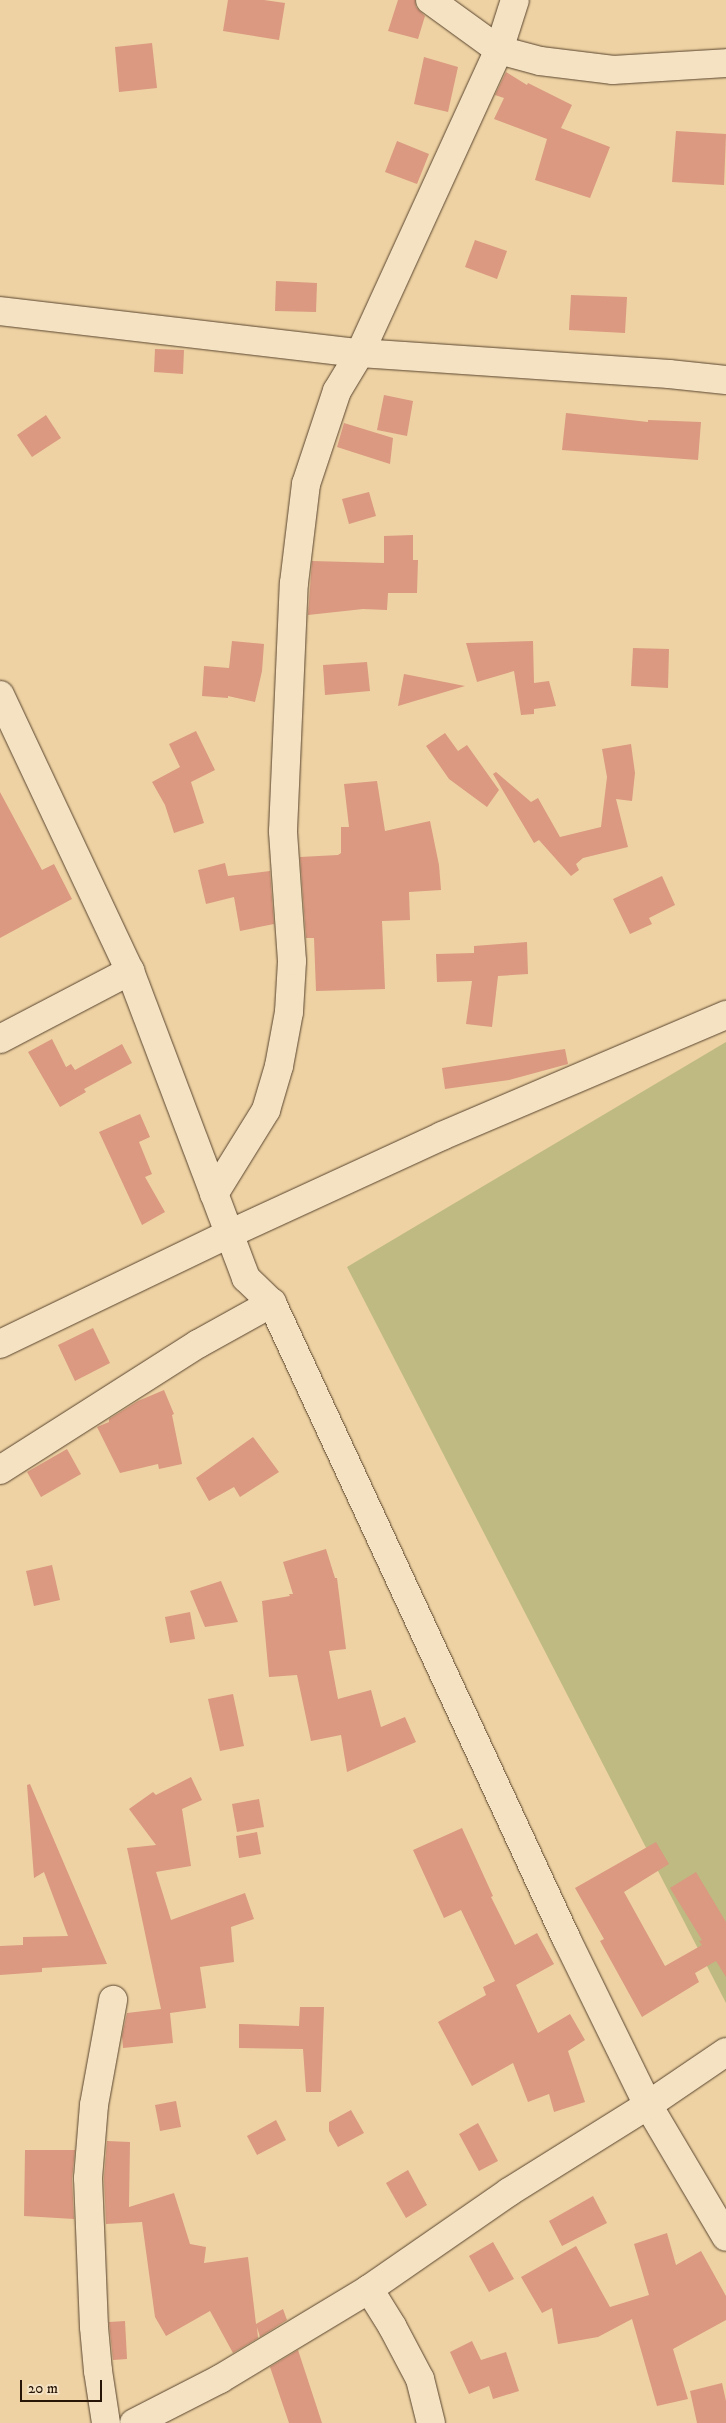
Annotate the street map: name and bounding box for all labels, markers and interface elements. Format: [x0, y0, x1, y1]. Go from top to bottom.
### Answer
scale bar [22, 2370, 105, 2402]
text: 20 m [28, 2379, 58, 2398]

